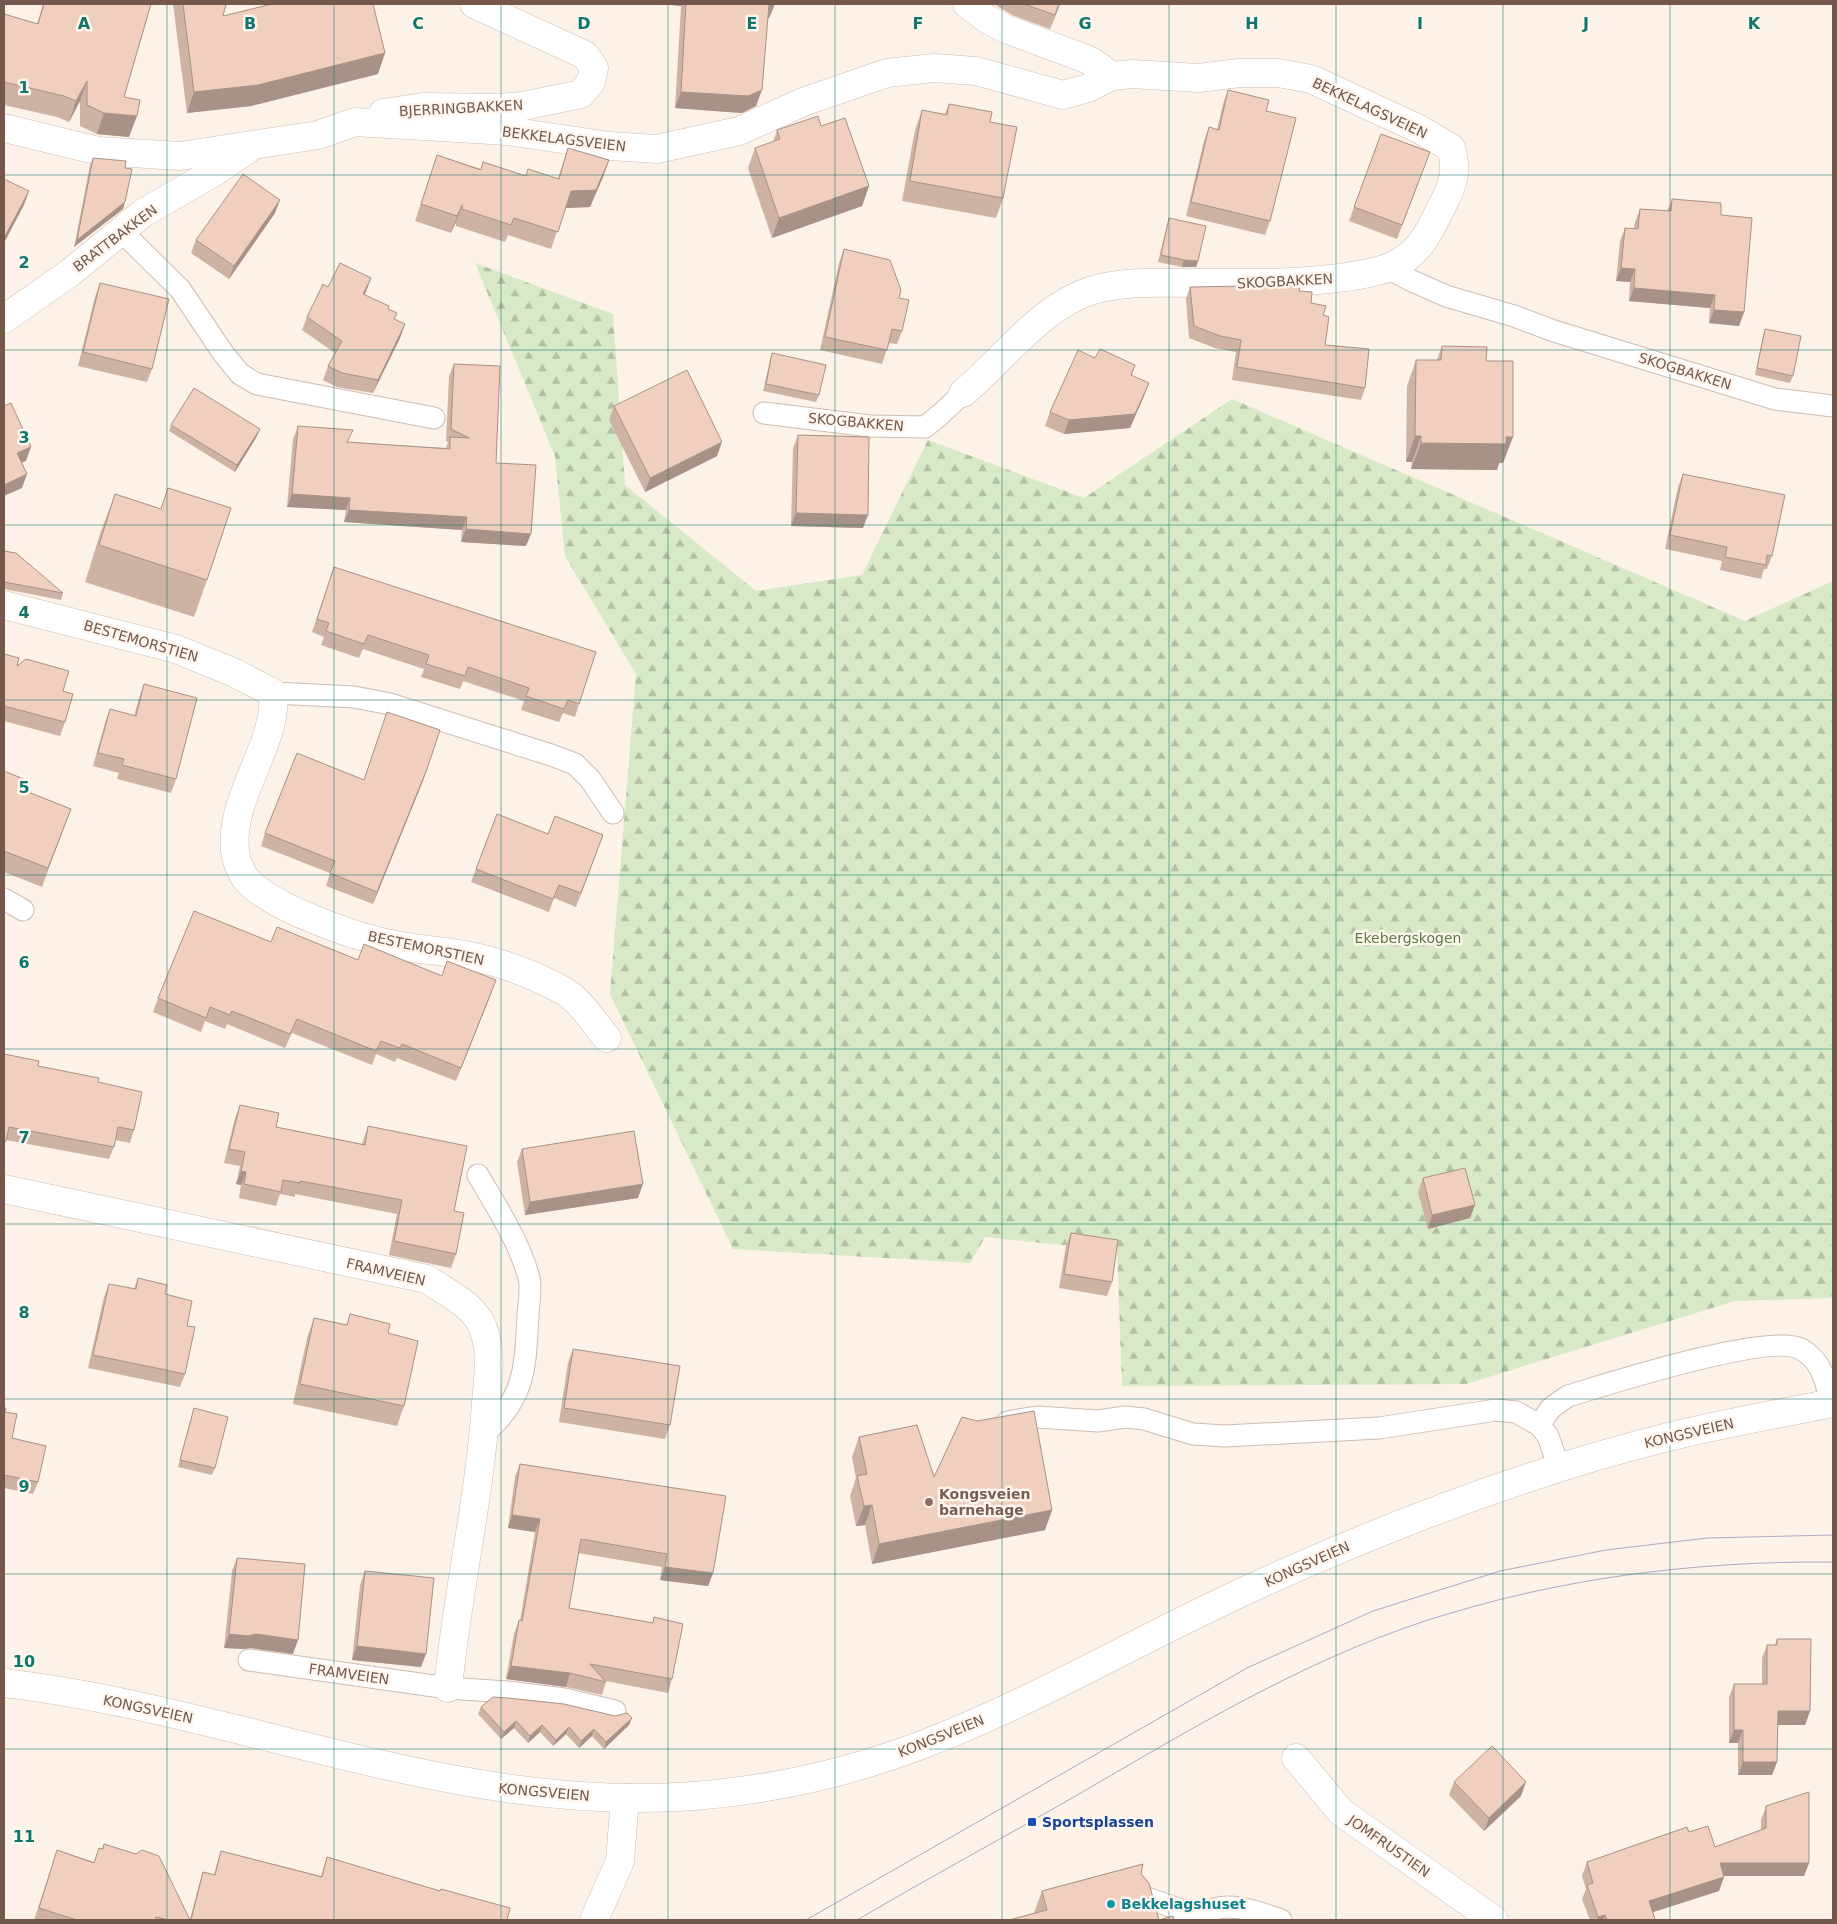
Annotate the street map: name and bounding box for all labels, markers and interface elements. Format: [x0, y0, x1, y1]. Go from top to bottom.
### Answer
text: A [78, 14, 91, 33]
text: B [244, 14, 256, 33]
text: C [412, 14, 424, 33]
text: D [577, 14, 591, 33]
text: E [747, 14, 757, 33]
text: F [913, 14, 923, 33]
text: G [1078, 14, 1092, 33]
text: H [1245, 14, 1259, 33]
text: I [1417, 14, 1423, 33]
text: J [1582, 14, 1589, 33]
text: K [1748, 14, 1761, 33]
street label: BEKKELAGSVEIEN [1310, 74, 1430, 142]
text: 1 [18, 78, 30, 97]
street label: BJERRINGBAKKEN [398, 97, 524, 119]
street label: BEKKELAGSVEIEN [501, 123, 627, 155]
street label: BRATTBAKKEN [70, 201, 160, 275]
text: 2 [18, 253, 30, 272]
street label: SKOGBAKKEN [1237, 270, 1333, 292]
street label: SKOGBAKKEN [1637, 349, 1733, 393]
street label: SKOGBAKKEN [807, 410, 905, 434]
text: 3 [18, 428, 30, 447]
text: 4 [18, 603, 30, 622]
street label: BESTEMORSTIEN [82, 617, 200, 665]
text: 5 [18, 778, 30, 797]
street label: BESTEMORSTIEN [366, 928, 486, 968]
park label: Ekebergskogen [1355, 930, 1461, 946]
text: 6 [18, 953, 30, 972]
text: 7 [18, 1128, 30, 1147]
street label: FRAMVEIEN [345, 1255, 427, 1289]
text: 8 [18, 1303, 30, 1322]
street label: KONGSVEIEN [1643, 1415, 1735, 1451]
text: 9 [18, 1477, 30, 1496]
place label: Kongsveien barnehage [939, 1486, 1030, 1518]
marker: Kongsveien barnehage [923, 1496, 935, 1508]
street label: KONGSVEIEN [1262, 1538, 1352, 1590]
text: 10 [13, 1652, 35, 1671]
street label: FRAMVEIEN [308, 1660, 390, 1688]
street label: KONGSVEIEN [102, 1692, 194, 1726]
street label: KONGSVEIEN [896, 1711, 986, 1761]
street label: KONGSVEIEN [498, 1780, 590, 1804]
street label: JOMFRUSTIEN [1344, 1811, 1433, 1880]
place label: Sportsplassen [1042, 1814, 1154, 1830]
marker: Sportsplassen [1026, 1816, 1038, 1828]
text: 11 [13, 1827, 35, 1846]
place label: Bekkelagshuset [1121, 1896, 1246, 1912]
marker: Bekkelagshuset [1105, 1898, 1117, 1910]

